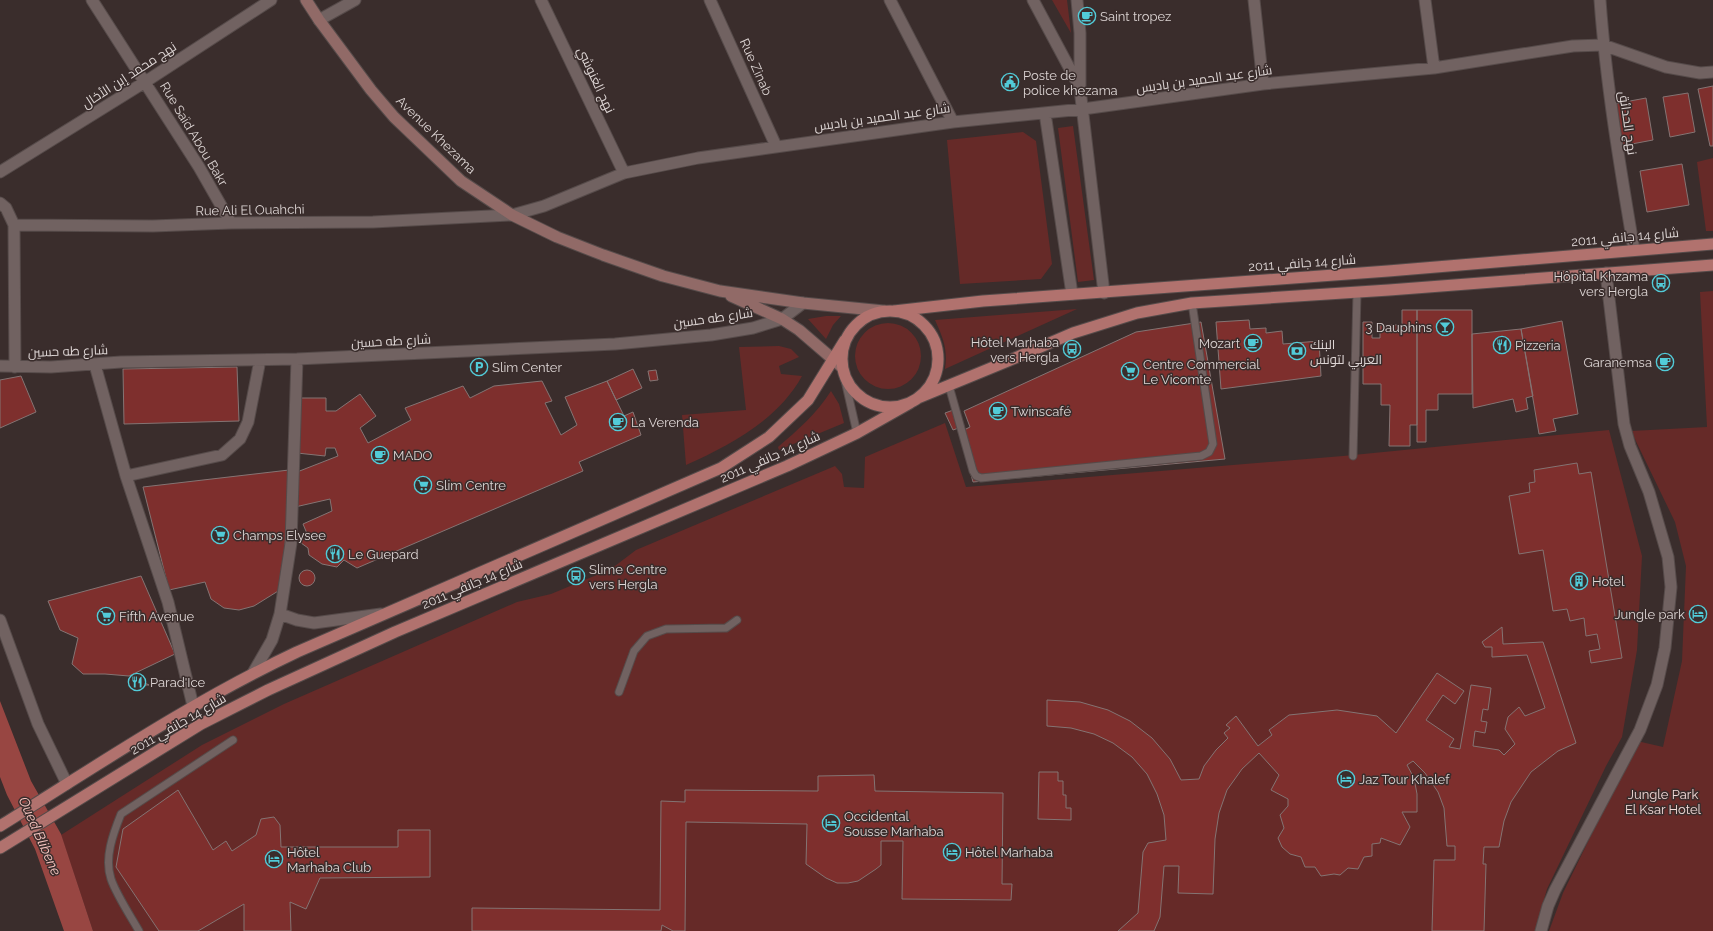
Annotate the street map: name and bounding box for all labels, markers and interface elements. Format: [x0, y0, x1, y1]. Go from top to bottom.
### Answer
cafe icon: Saint tropez [1077, 6, 1097, 26]
place label: Saint tropez [1100, 9, 1171, 24]
street label: Rue Zinab [737, 36, 775, 98]
street label: نهج محمد إبن الأخال [79, 39, 180, 112]
street label: نهج الغنوشي [571, 45, 618, 117]
street label: شارع عبد الحميد بن باديس [1135, 62, 1273, 97]
place label: Poste de police khezama [1023, 68, 1118, 98]
public building icon: Poste de police khezama [1000, 72, 1020, 92]
street label: Rue Saïd Abou Bakr [157, 79, 231, 189]
street label: نهج الحدائق [1615, 90, 1640, 156]
street label: Avenue Khezama [393, 93, 479, 177]
street label: شارع عبد الحميد بن باديس [813, 100, 951, 135]
street label: Rue Ali El Ouahchi [195, 202, 305, 218]
street label: شارع 14 جانفي 2011 [1571, 225, 1680, 252]
street label: شارع 14 جانفي 2011 [1248, 252, 1357, 277]
place label: Hôpital Khzama vers Hergla [1554, 269, 1648, 299]
bus stop icon: Hôpital Khzama vers Hergla [1651, 273, 1671, 293]
street label: شارع طه حسين [672, 305, 754, 332]
bar icon: 3 Dauphins [1435, 317, 1455, 337]
place label: 3 Dauphins [1365, 320, 1432, 335]
street label: شارع طه حسين [351, 331, 432, 352]
cafe icon: Mozart [1243, 333, 1263, 353]
place label: Hôtel Marhaba vers Hergla [971, 335, 1059, 365]
restaurant icon: Pizzeria [1492, 335, 1512, 355]
place label: Mozart [1199, 336, 1241, 351]
place label: البنك العربي لتونس [1310, 337, 1382, 370]
place label: Pizzeria [1515, 338, 1561, 353]
bus stop icon: Hôtel Marhaba vers Hergla [1062, 339, 1082, 359]
bank icon: البنك العربي لتونس [1287, 341, 1307, 361]
street label: شارع طه حسين [28, 342, 108, 361]
cafe icon: Garanemsa [1655, 352, 1675, 372]
place label: Garanemsa [1583, 355, 1652, 370]
parking icon: Slim Center [469, 357, 489, 377]
place label: Centre Commercial Le Vicomte [1143, 357, 1260, 387]
place label: Slim Center [492, 360, 562, 375]
supermarket icon: Centre Commercial Le Vicomte [1120, 361, 1140, 381]
cafe icon: Twinscafé [988, 401, 1008, 421]
place label: Twinscafé [1011, 404, 1071, 419]
cafe icon: La Verenda [608, 412, 628, 432]
place label: La Verenda [631, 415, 699, 430]
street label: شارع 14 جانفي 2011 [718, 428, 824, 489]
cafe icon: MADO [370, 445, 390, 465]
place label: MADO [393, 448, 432, 463]
supermarket icon: Slim Centre [413, 475, 433, 495]
place label: Slim Centre [436, 478, 506, 493]
supermarket icon: Champs Elysee [210, 525, 230, 545]
place label: Champs Elysee [233, 528, 326, 543]
restaurant icon: Le Guepard [325, 544, 345, 564]
place label: Le Guepard [348, 547, 419, 562]
street label: شارع 14 جانفي 2011 [419, 556, 526, 615]
place label: Slime Centre vers Hergla [589, 562, 667, 592]
bus stop icon: Slime Centre vers Hergla [566, 566, 586, 586]
building icon: Hotel [1569, 571, 1589, 591]
place label: Hotel [1592, 574, 1625, 589]
hotel icon: Jungle park [1688, 604, 1708, 624]
supermarket icon: Fifth Avenue [96, 606, 116, 626]
place label: Jungle park [1614, 607, 1685, 622]
place label: Fifth Avenue [119, 609, 195, 624]
restaurant icon: Parad'Ice [127, 672, 147, 692]
place label: Parad'Ice [150, 675, 206, 690]
street label: شارع 14 جانفي 2011 [127, 691, 230, 760]
hotel icon: Jaz Tour Khalef [1336, 769, 1356, 789]
place label: Jaz Tour Khalef [1359, 772, 1450, 787]
park label: Jungle Park El Ksar Hotel [1625, 787, 1702, 817]
water label: Oued Blibene [16, 794, 65, 878]
place label: Occidental Sousse Marhaba [844, 809, 944, 839]
hotel icon: Occidental Sousse Marhaba [821, 813, 841, 833]
hotel icon: Hôtel Marhaba [942, 842, 962, 862]
place label: Hôtel Marhaba Club [287, 845, 371, 875]
place label: Hôtel Marhaba [965, 845, 1053, 860]
hotel icon: Hôtel Marhaba Club [264, 849, 284, 869]

